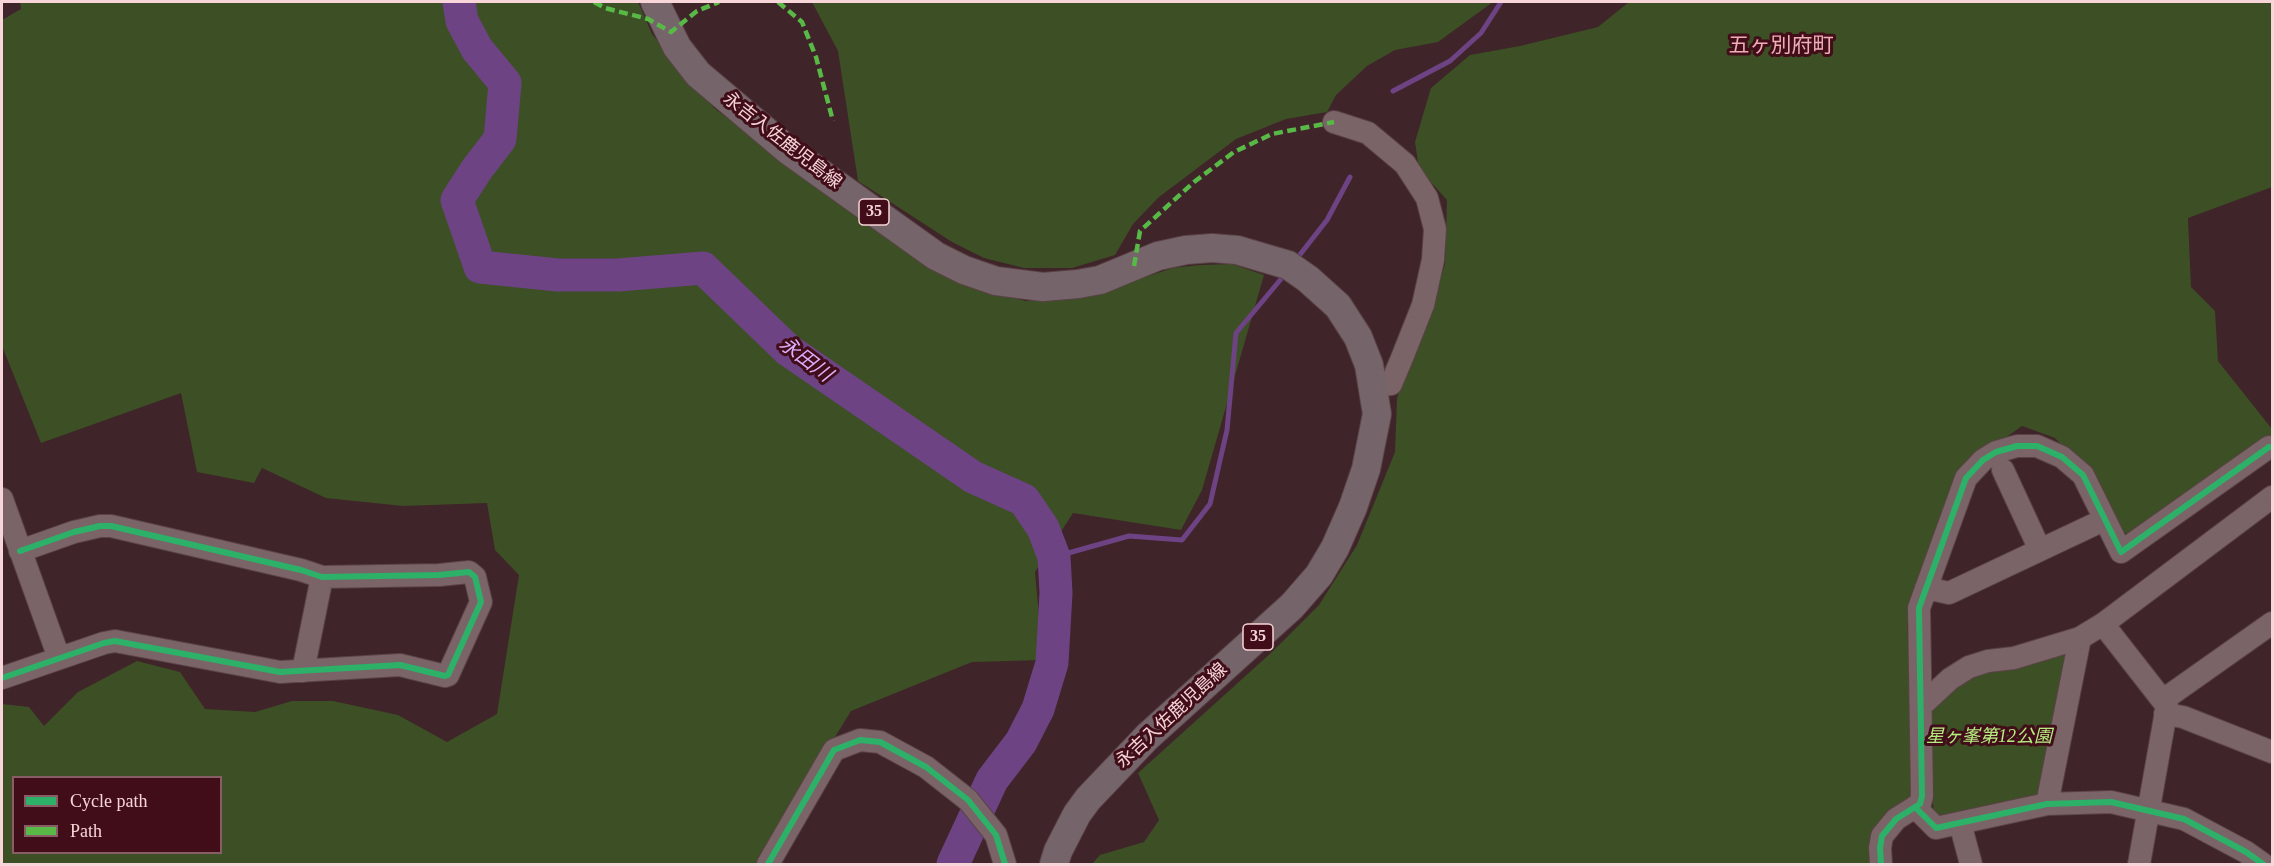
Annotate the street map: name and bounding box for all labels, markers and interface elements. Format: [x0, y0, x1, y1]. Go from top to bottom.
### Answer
district label: 五ヶ別府町 [1729, 33, 1833, 59]
street label: 永吉入佐鹿児島線 [719, 88, 845, 194]
road number: 35 [859, 199, 889, 225]
water label: 永田川 [774, 332, 836, 388]
road number: 35 [1243, 624, 1273, 650]
street label: 永吉入佐鹿児島線 [1112, 659, 1232, 773]
park label: 星ヶ峯第12公園 [1926, 726, 2052, 748]
legend [12, 776, 222, 854]
text: Cycle path [70, 791, 147, 811]
text: Path [70, 821, 102, 841]

